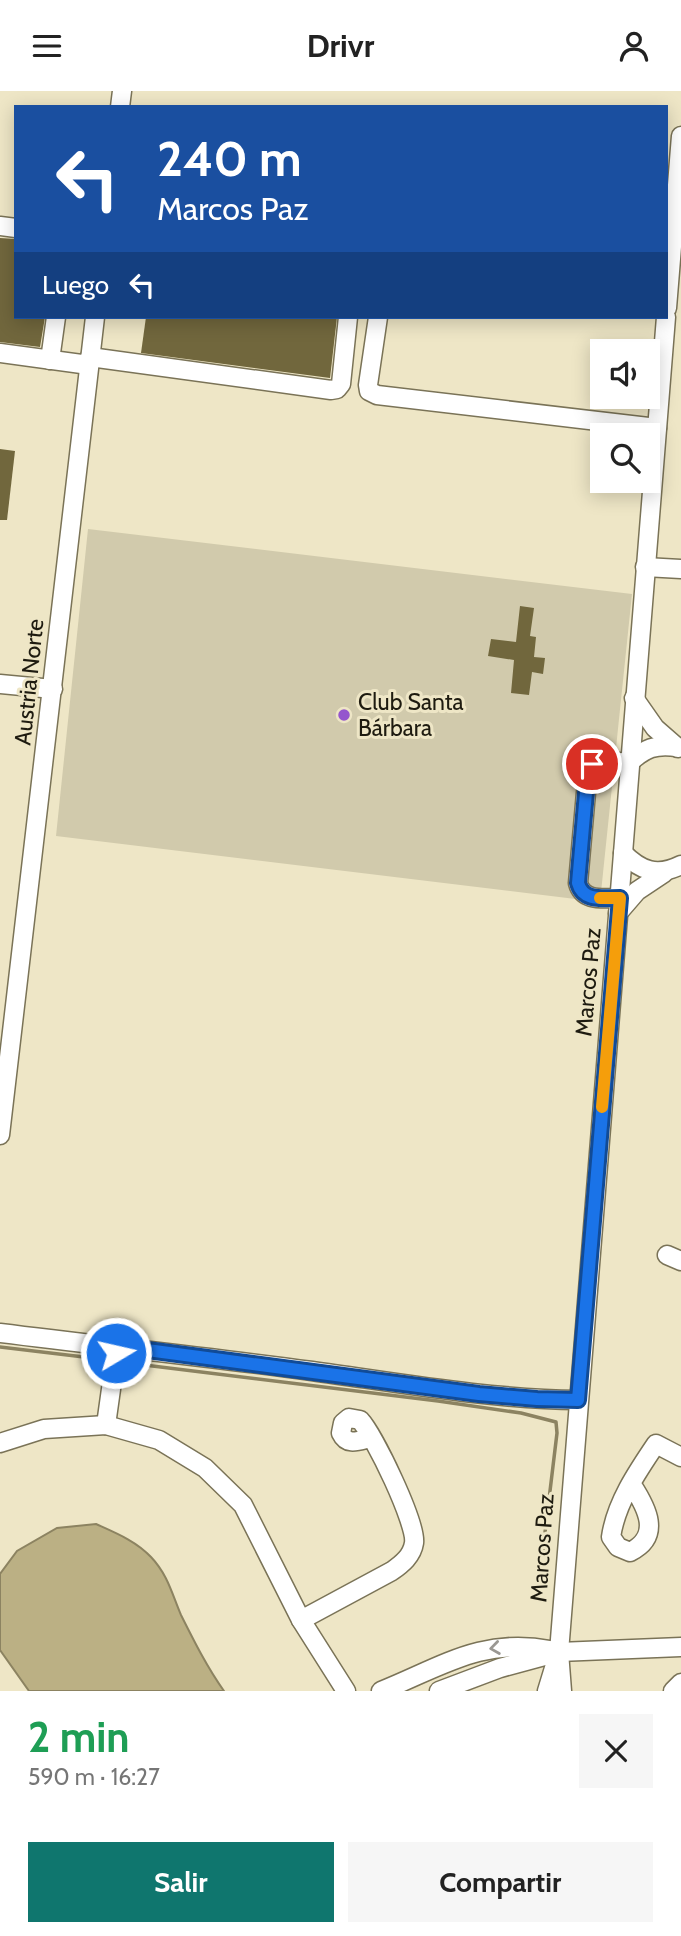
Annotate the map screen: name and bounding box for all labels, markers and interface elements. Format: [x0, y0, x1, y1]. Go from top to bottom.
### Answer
text: Drivr [307, 26, 374, 65]
icon: menu [28, 27, 66, 65]
icon: person [615, 27, 653, 65]
text: 240 m [157, 129, 302, 188]
icon: left [42, 133, 133, 224]
text: Marcos Paz [157, 189, 309, 228]
icon: left [123, 266, 161, 304]
text: Luego [42, 269, 109, 301]
map controls [590, 339, 660, 493]
button: sound [590, 339, 660, 409]
button: search [590, 423, 660, 493]
street label: Austria Norte [8, 617, 50, 747]
place label: Club Santa Bárbara [358, 688, 464, 742]
marker: Club Santa Bárbara [336, 707, 352, 723]
pin [562, 734, 622, 794]
icon: arrive [573, 745, 611, 783]
street label: Marcos Paz [569, 926, 607, 1037]
position arrow [79, 1316, 153, 1390]
street label: Marcos Paz [524, 1493, 560, 1603]
one-way arrow [489, 1640, 501, 1655]
text: 2 min [28, 1711, 129, 1763]
button: close [579, 1714, 653, 1788]
text: 590 m · 16:27 [28, 1763, 160, 1791]
button: Salir [28, 1842, 334, 1922]
button: Compartir [348, 1842, 653, 1922]

